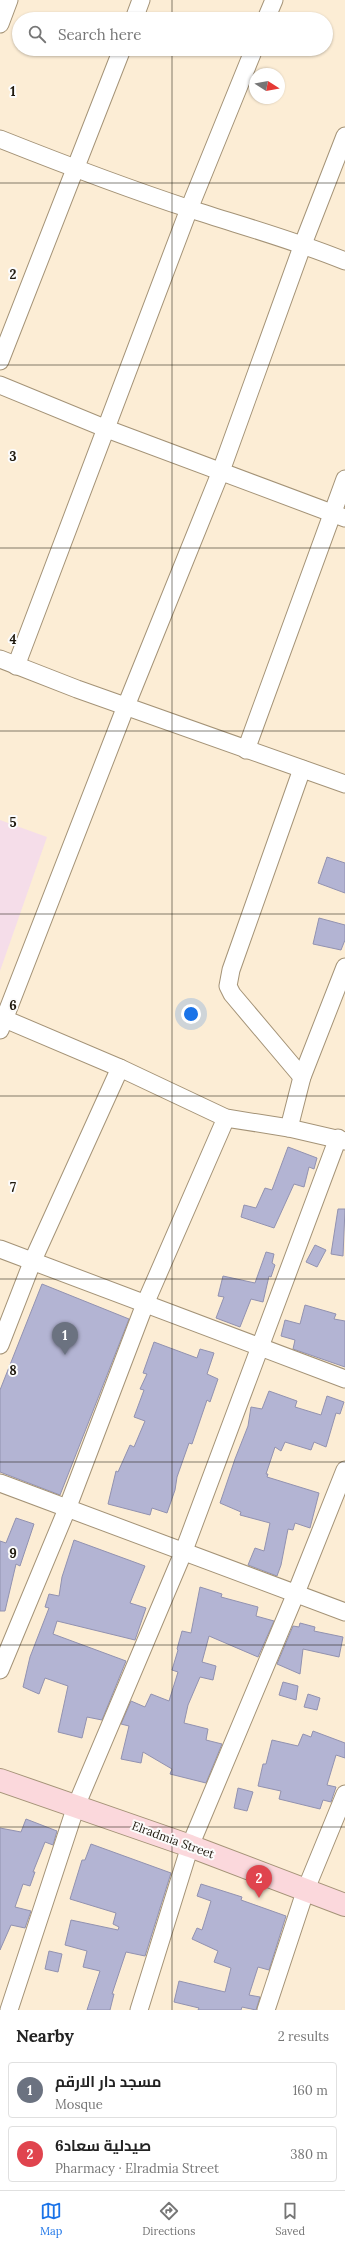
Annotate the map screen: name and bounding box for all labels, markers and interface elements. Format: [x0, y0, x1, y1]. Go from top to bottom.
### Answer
search box [12, 12, 333, 56]
icon: search [26, 23, 48, 45]
text: Search here [58, 25, 141, 44]
north arrow [249, 68, 285, 104]
text: 1 [10, 83, 16, 100]
text: 2 [10, 266, 17, 283]
text: 3 [9, 448, 17, 465]
text: 4 [9, 631, 17, 648]
text: 5 [9, 814, 17, 831]
text: 6 [9, 997, 17, 1014]
your location [181, 1004, 201, 1024]
text: 7 [10, 1179, 16, 1196]
pin: 1 [52, 1322, 78, 1355]
text: 8 [9, 1362, 17, 1379]
text: 9 [9, 1545, 17, 1562]
street label: Elradmia Street [130, 1818, 217, 1862]
pin: 2 [246, 1865, 272, 1898]
text: Nearby [16, 2025, 74, 2047]
text: 2 results [278, 2028, 329, 2045]
text: مسجد دار الارقم [55, 2072, 161, 2091]
text: 1 [27, 2082, 33, 2099]
text: 160 m [293, 2082, 328, 2099]
text: Mosque [55, 2096, 103, 2113]
text: صيدلية سعاد6 [55, 2136, 151, 2155]
text: 2 [27, 2146, 33, 2163]
text: 380 m [290, 2146, 328, 2163]
text: Pharmacy · Elradmia Street [55, 2160, 219, 2177]
tab: Map [40, 2200, 62, 2238]
tab: Directions [142, 2200, 195, 2238]
tab: Saved [275, 2200, 305, 2238]

